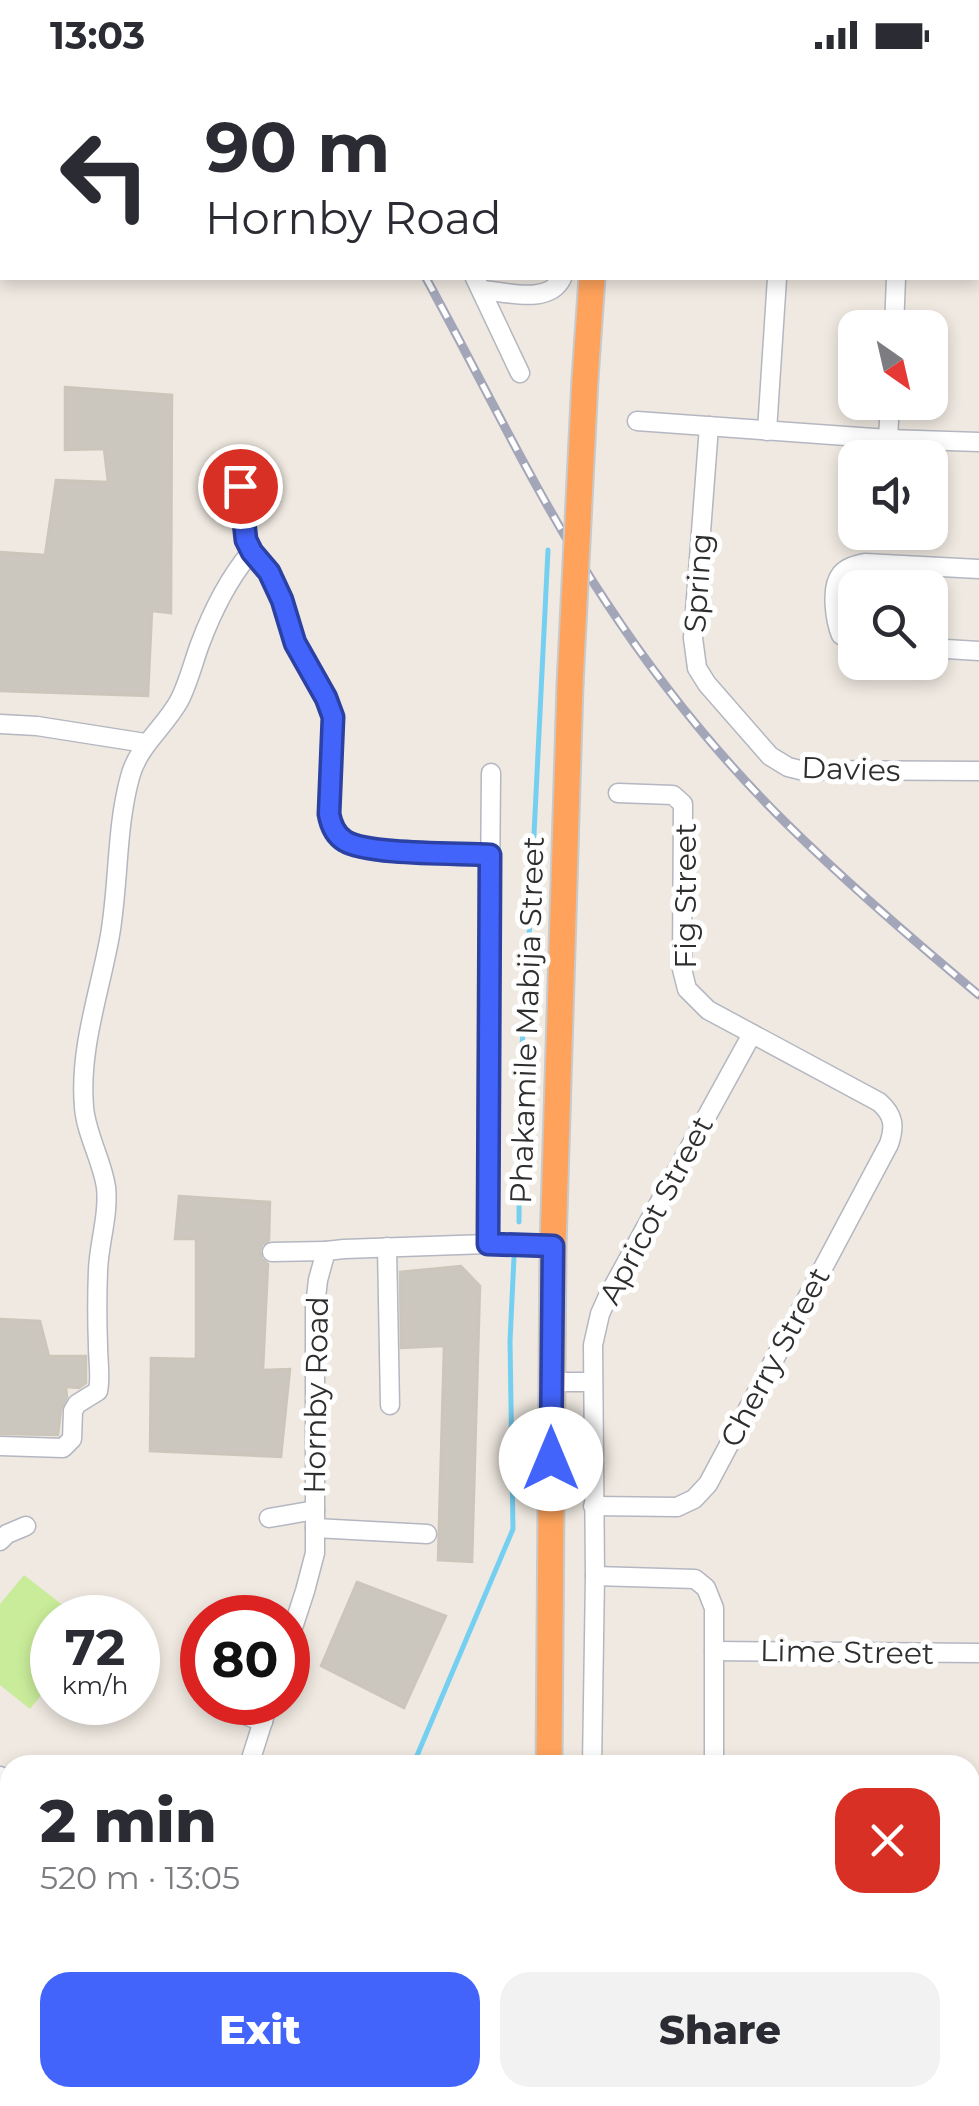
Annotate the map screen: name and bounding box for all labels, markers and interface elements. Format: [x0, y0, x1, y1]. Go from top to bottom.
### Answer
text: 13:03 [50, 12, 145, 59]
text: 90 m [205, 104, 390, 190]
icon: left [40, 110, 170, 240]
text: Hornby Road [205, 190, 502, 245]
north arrow [838, 310, 948, 420]
map controls [838, 310, 948, 680]
button: sound [838, 440, 948, 550]
pin [198, 444, 283, 529]
icon: arrive [213, 459, 268, 514]
street label: Spring [676, 532, 720, 634]
button: search [838, 570, 948, 680]
street label: Davies [801, 749, 901, 789]
street label: Fig Street [667, 823, 704, 969]
street label: Phakamile Mabija Street [502, 835, 552, 1205]
street label: Apricot Street [591, 1110, 721, 1310]
street label: Cherry Street [712, 1261, 838, 1453]
street label: Hornby Road [296, 1296, 336, 1494]
position arrow [499, 1407, 603, 1511]
speed limit sign: 80 [180, 1595, 310, 1725]
text: 72 [65, 1617, 125, 1678]
street label: Lime Street [760, 1632, 934, 1672]
text: km/h [62, 1670, 128, 1700]
text: 2 min [40, 1784, 217, 1857]
button: close [835, 1788, 940, 1893]
text: 520 m · 13:05 [40, 1858, 240, 1897]
button: Exit [40, 1972, 480, 2087]
button: Share [500, 1972, 940, 2087]

